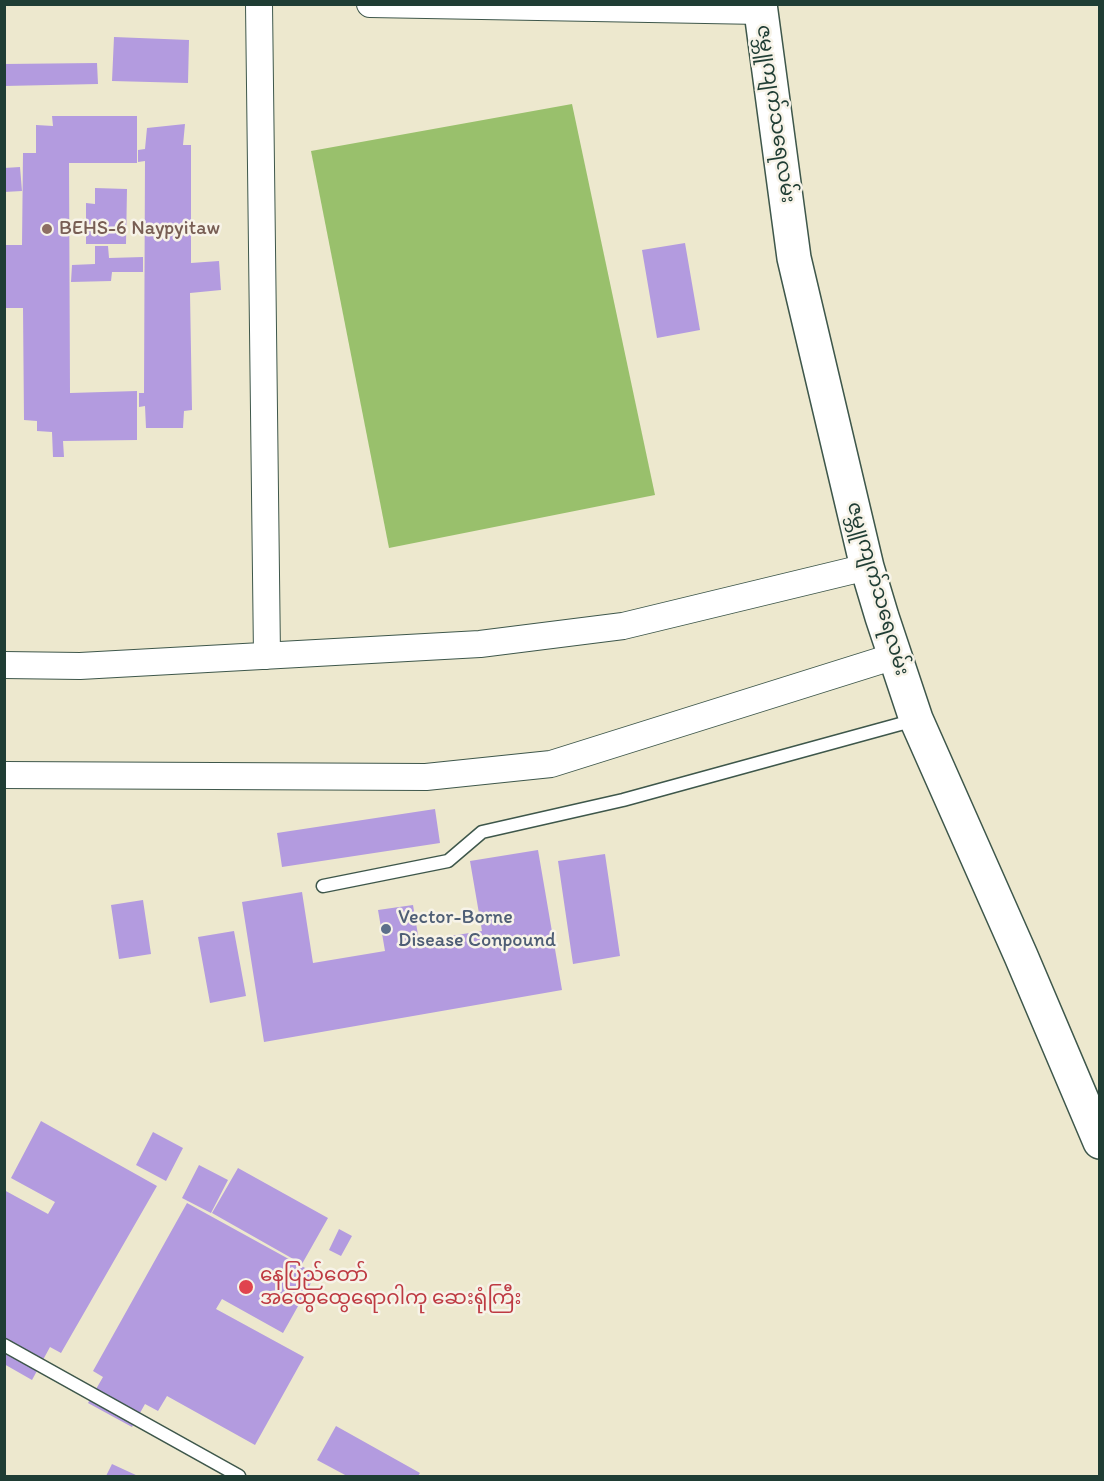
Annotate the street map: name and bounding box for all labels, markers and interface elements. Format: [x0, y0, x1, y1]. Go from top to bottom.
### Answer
street label: ဇမ္ဘူကျက်သရေလမ်း [751, 23, 799, 205]
place label: BEHS-6 Naypyitaw [59, 217, 220, 241]
marker: BEHS-6 Naypyitaw [40, 222, 54, 236]
street label: ဇမ္ဘူကျက်သရေလမ်း [841, 499, 913, 679]
place label: Vector-Borne Disease Conpound [398, 906, 556, 953]
marker: Vector-Borne Disease Conpound [379, 922, 393, 936]
place label: နေပြည်တော် အထွေထွေရောဂါကု ဆေးရုံကြီး [260, 1264, 521, 1311]
marker: နေပြည်တော် အထွေထွေရောဂါကု ဆေးရုံကြီး [237, 1278, 255, 1296]

